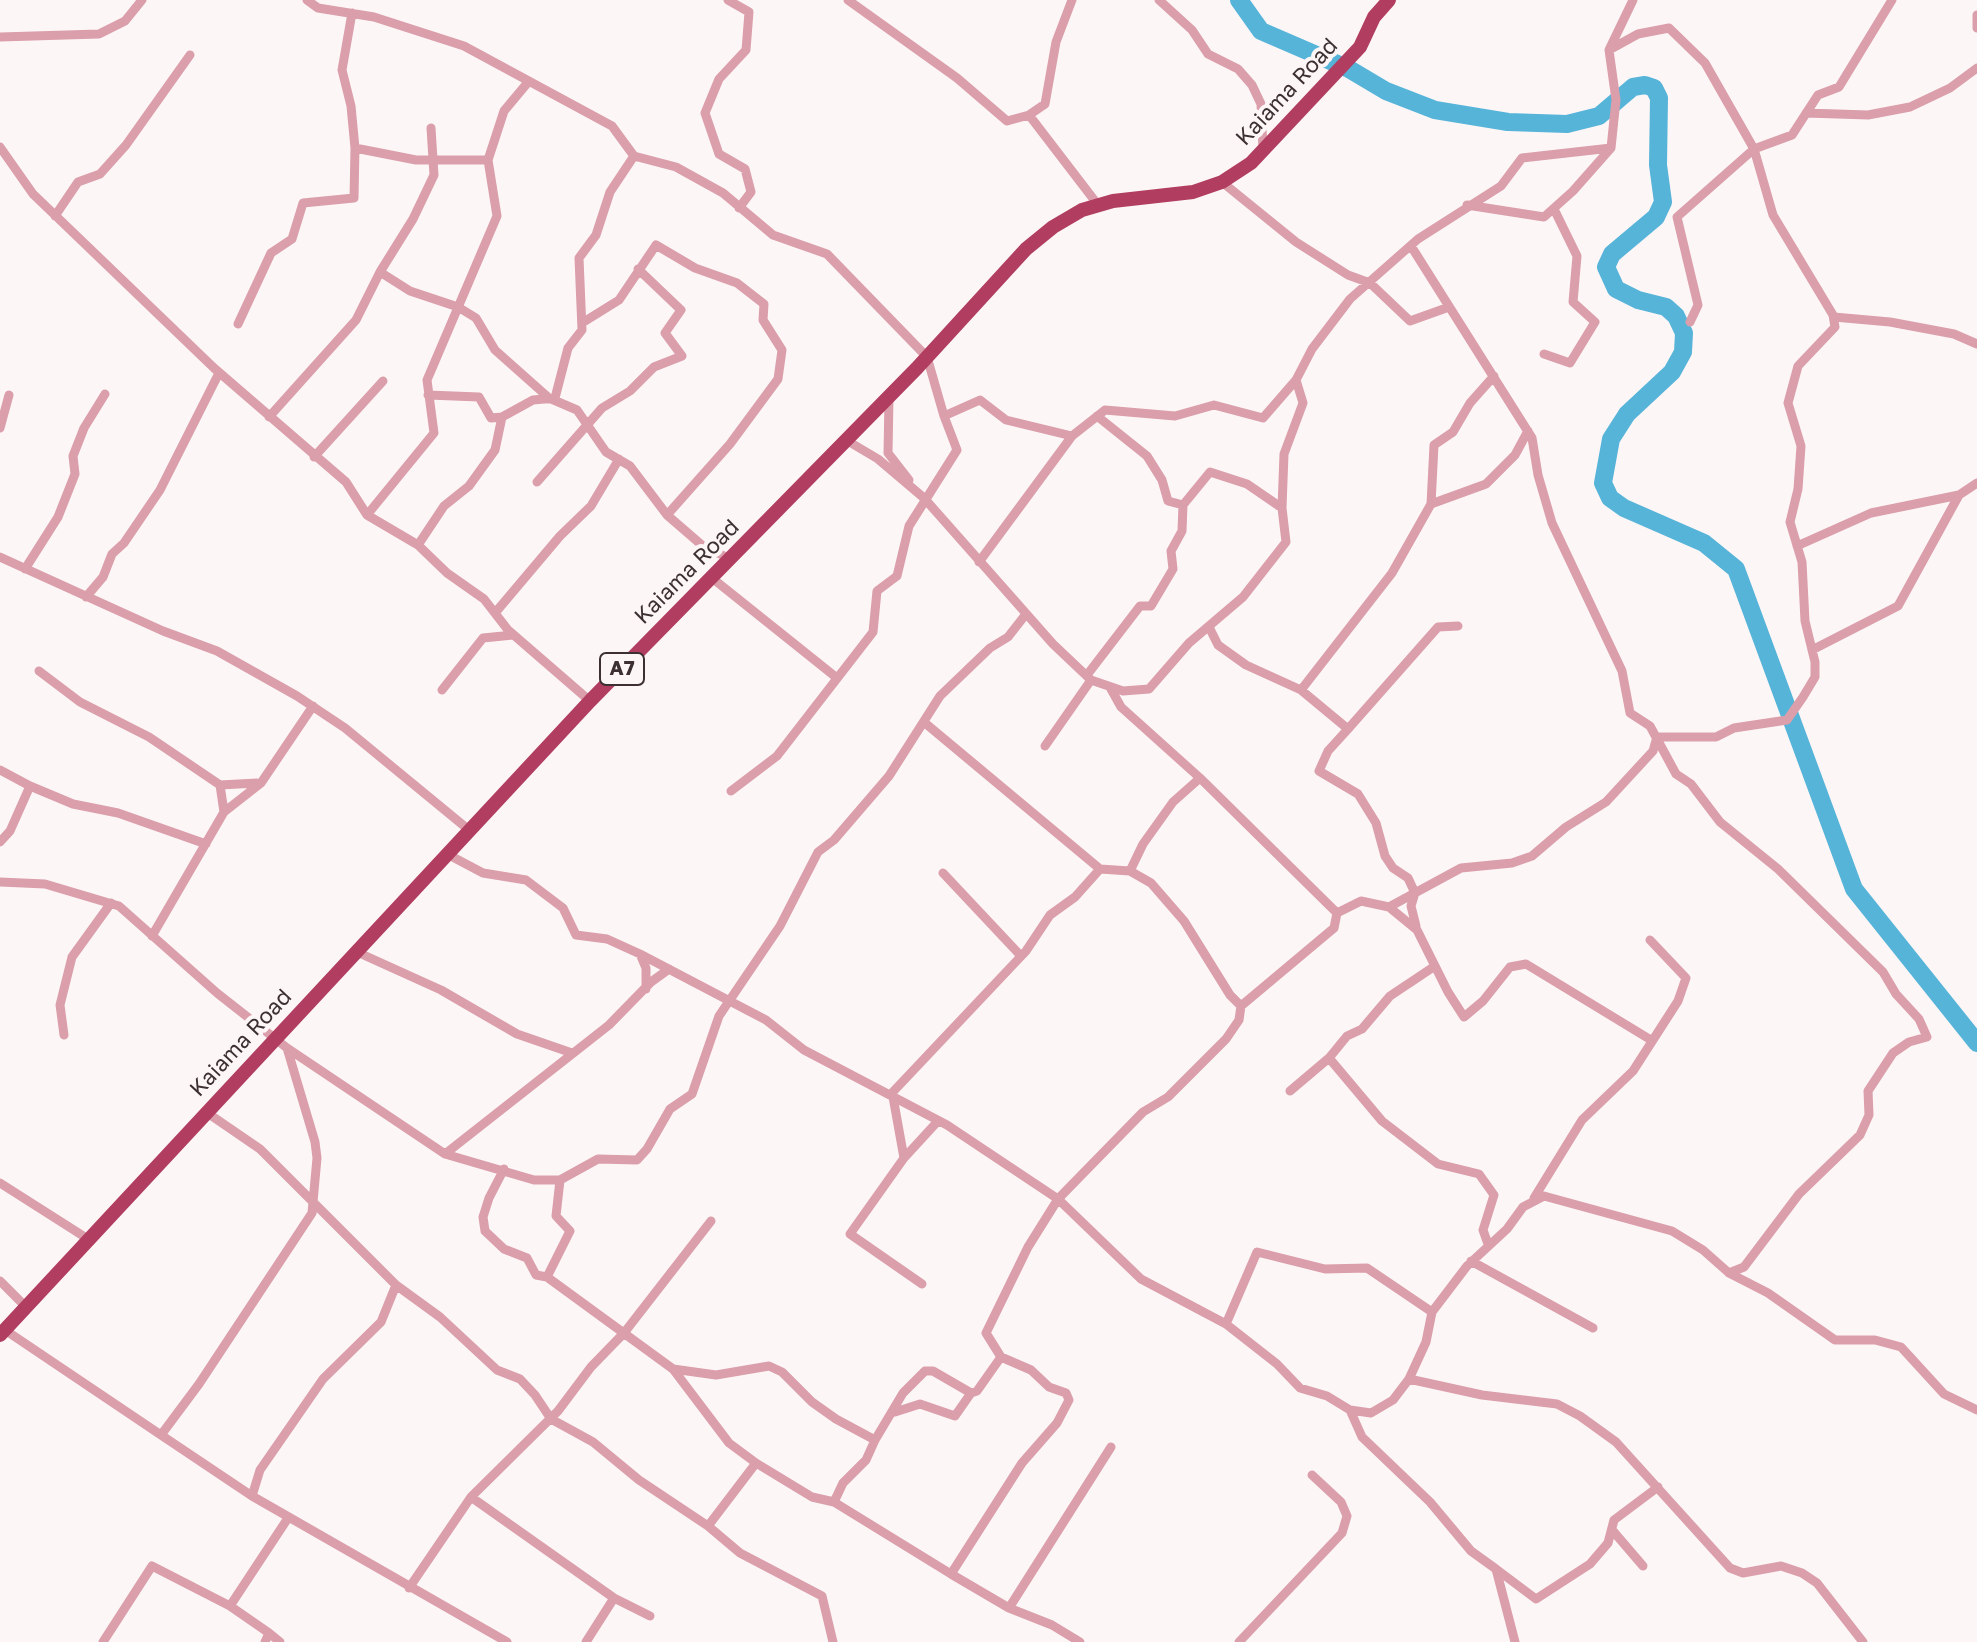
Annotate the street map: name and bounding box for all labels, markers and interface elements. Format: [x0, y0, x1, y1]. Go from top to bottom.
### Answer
street label: Kaiama Road [1231, 33, 1343, 151]
street label: Kaiama Road [629, 514, 745, 630]
road number: A7 [600, 653, 644, 685]
street label: Kaiama Road [185, 984, 297, 1102]

